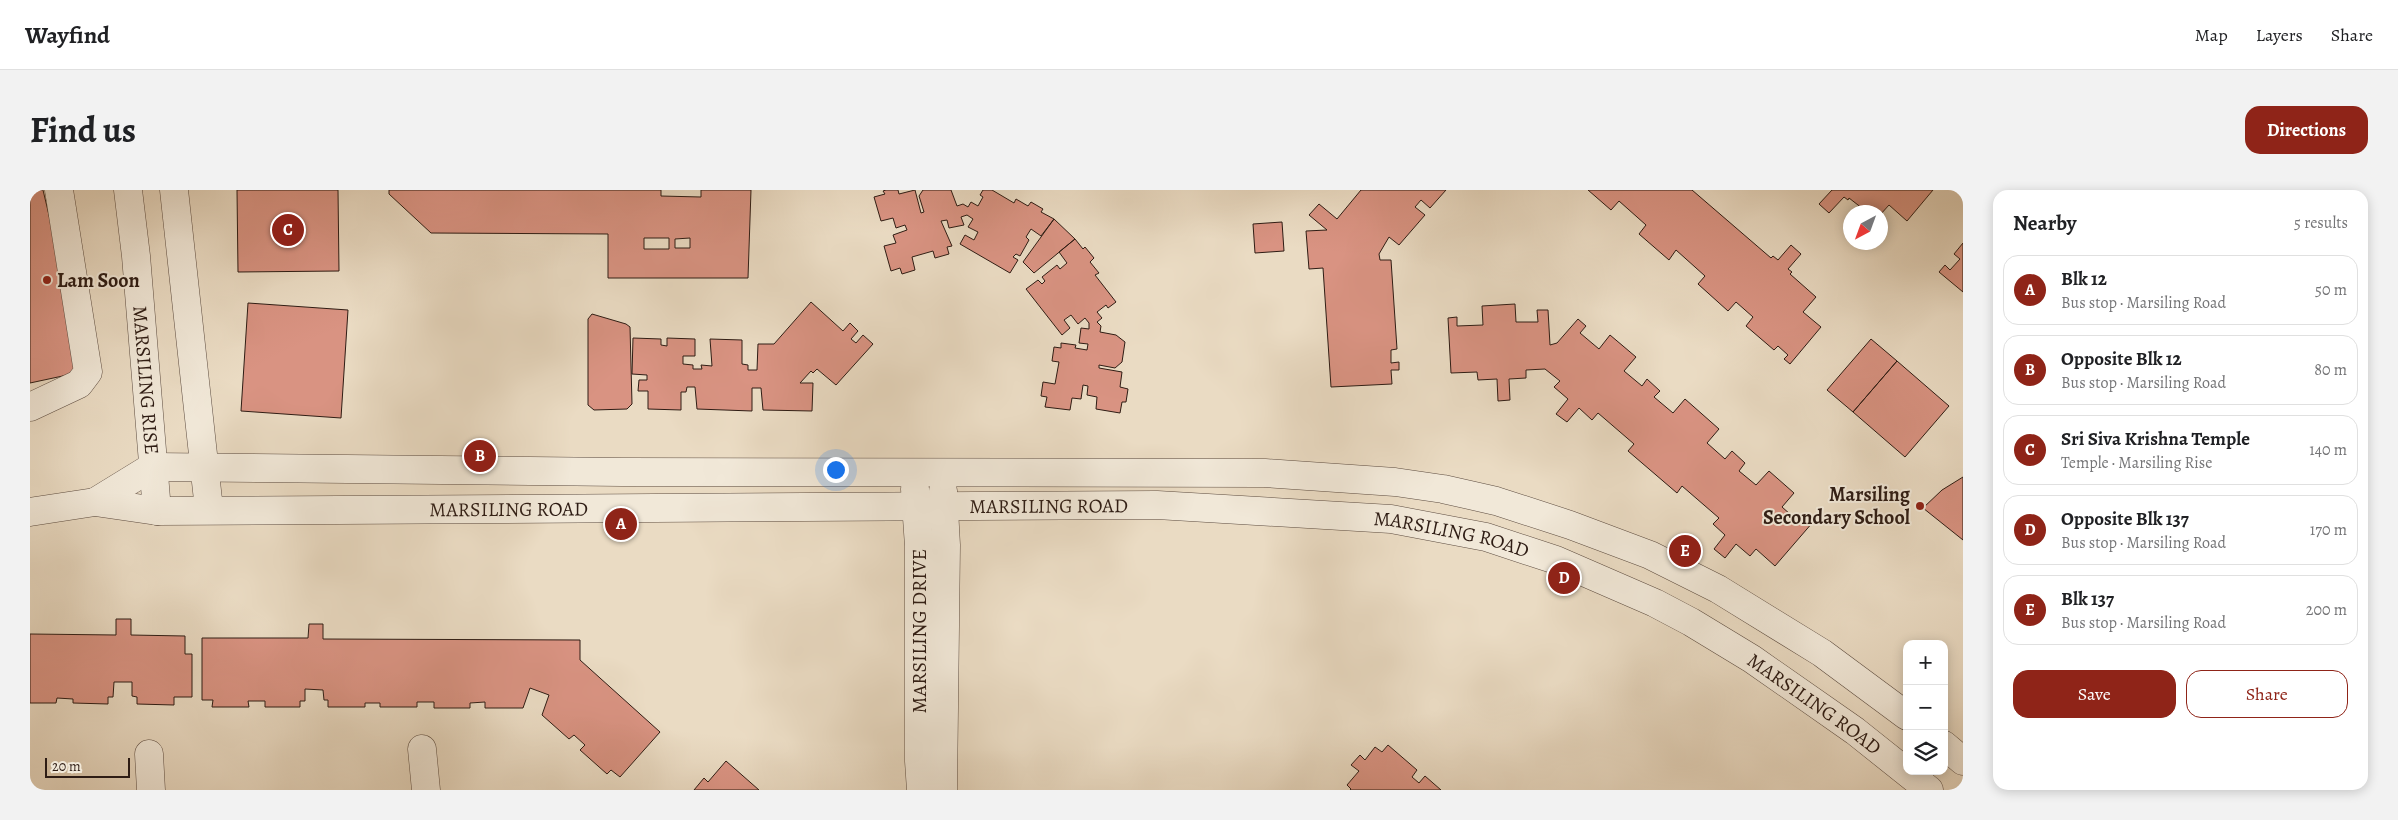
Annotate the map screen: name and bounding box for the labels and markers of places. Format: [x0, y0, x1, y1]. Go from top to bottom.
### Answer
pin: C [272, 211, 304, 249]
place label: Lam Soon [57, 267, 140, 294]
marker: Lam Soon [41, 274, 53, 286]
pin: B [464, 437, 496, 475]
place label: Marsiling Secondary School [1763, 481, 1911, 531]
marker: Marsiling Secondary School [1914, 500, 1926, 512]
pin: A [605, 505, 637, 543]
pin: E [1669, 532, 1701, 570]
pin: D [1548, 559, 1580, 597]

